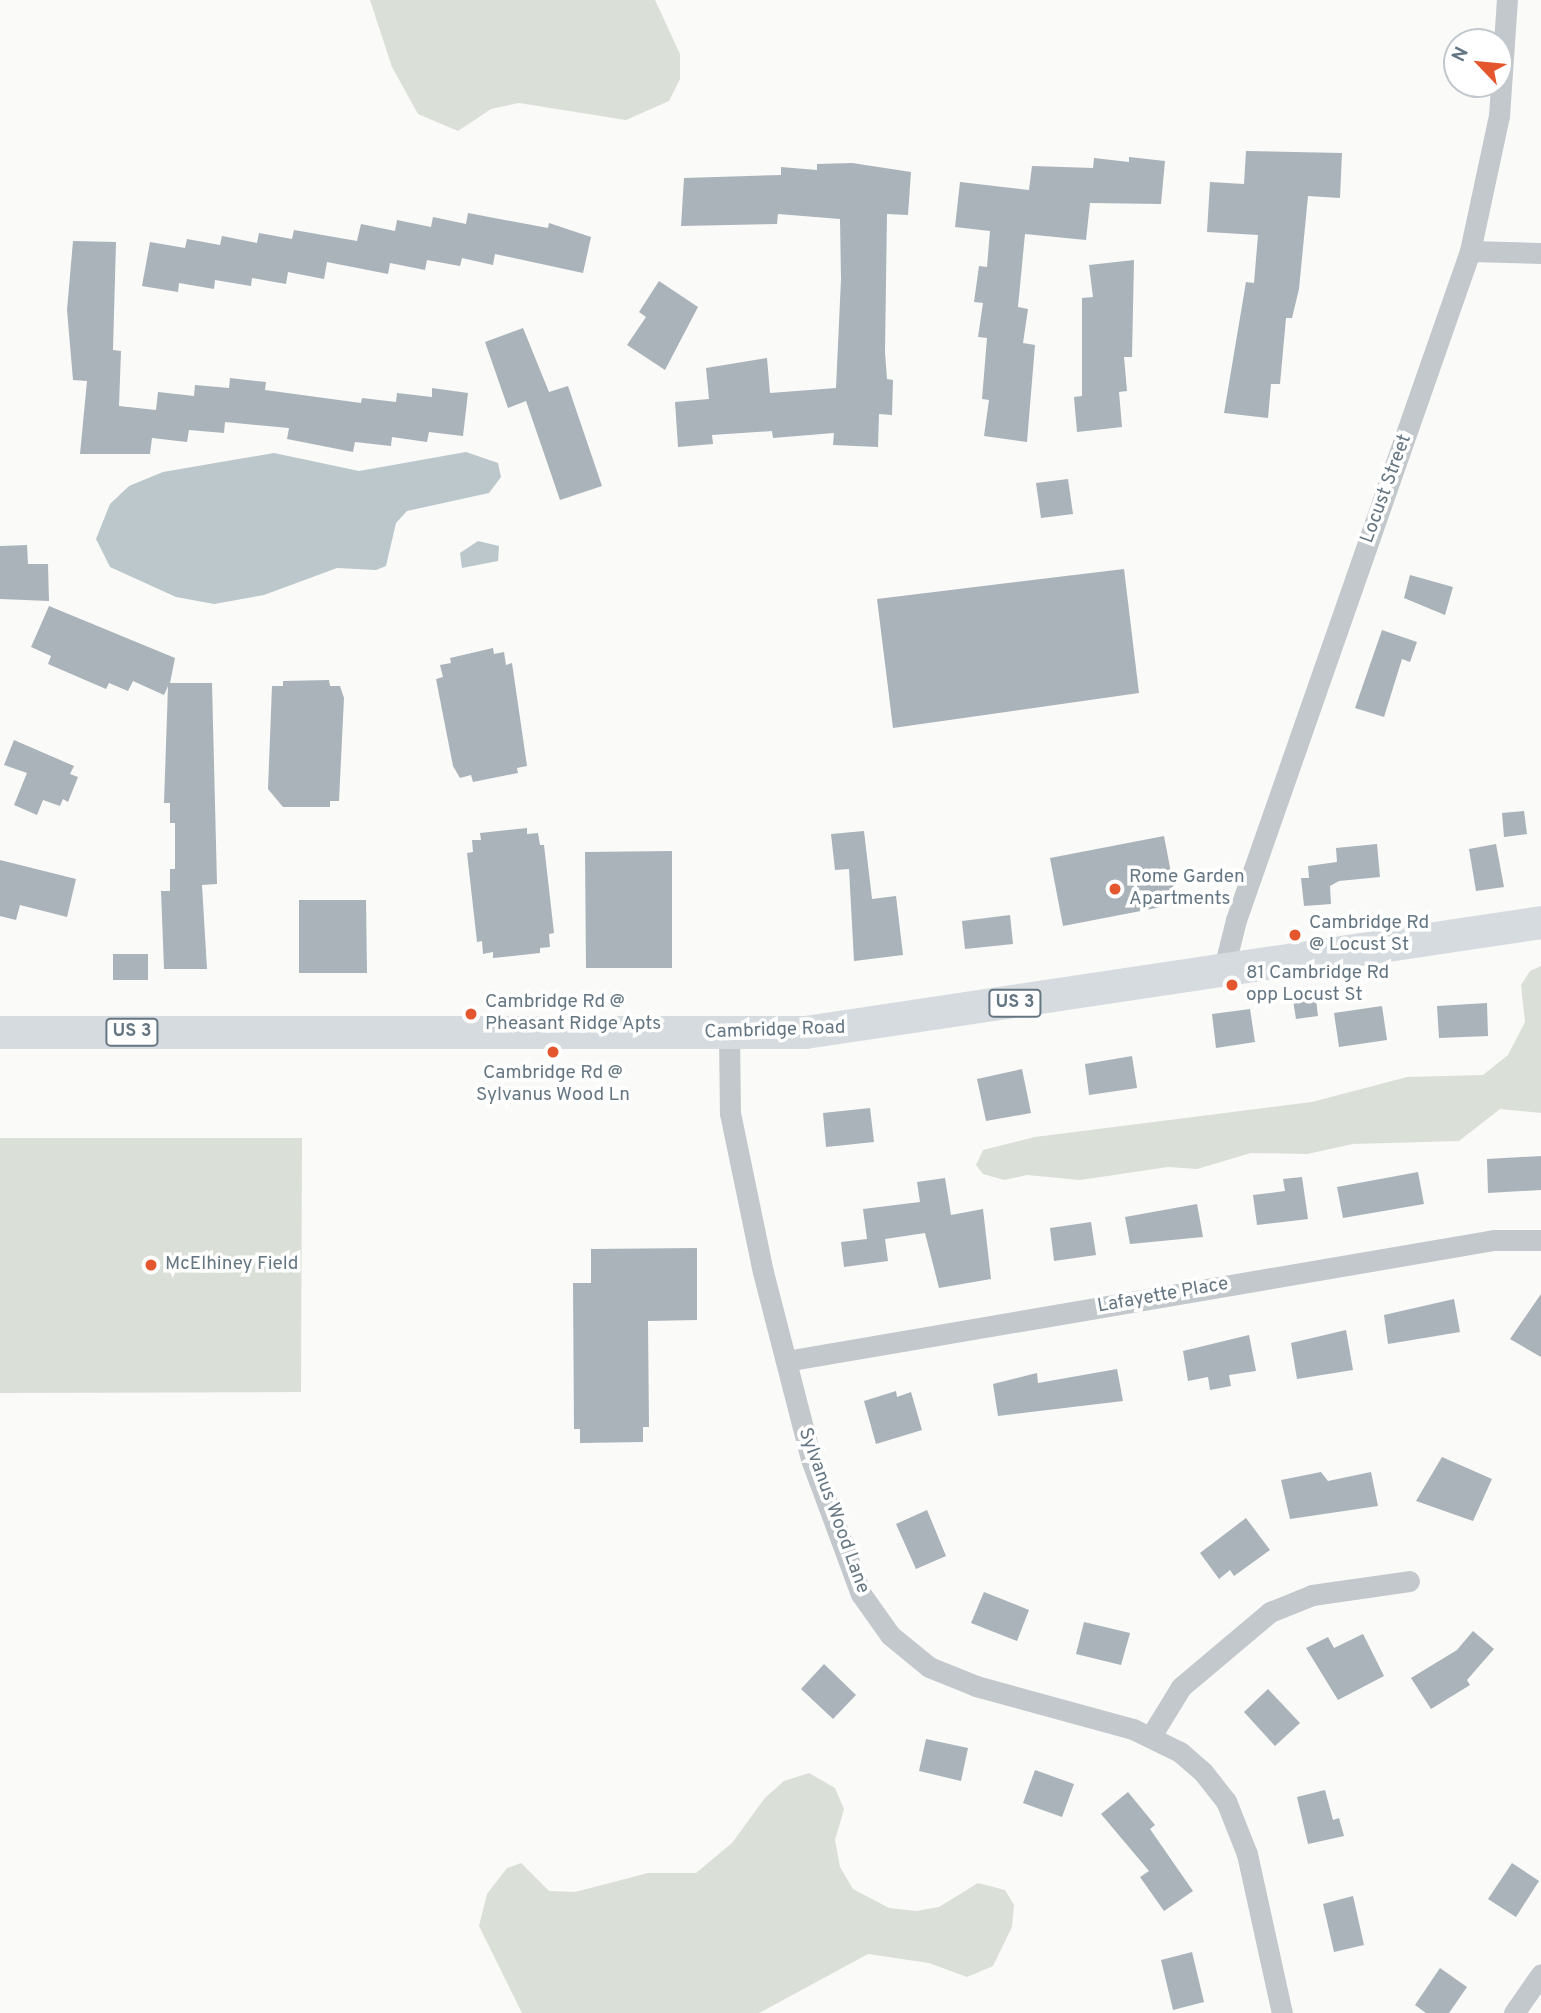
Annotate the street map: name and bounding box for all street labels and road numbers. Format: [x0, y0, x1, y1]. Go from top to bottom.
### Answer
street label: Locust Street [1357, 431, 1417, 547]
road number: US 3 [987, 988, 1043, 1018]
road number: US 3 [104, 1017, 160, 1046]
street label: Cambridge Road [704, 1017, 846, 1045]
street label: Lafayette Place [1096, 1273, 1230, 1319]
street label: Sylvanus Wood Lane [792, 1425, 874, 1597]

